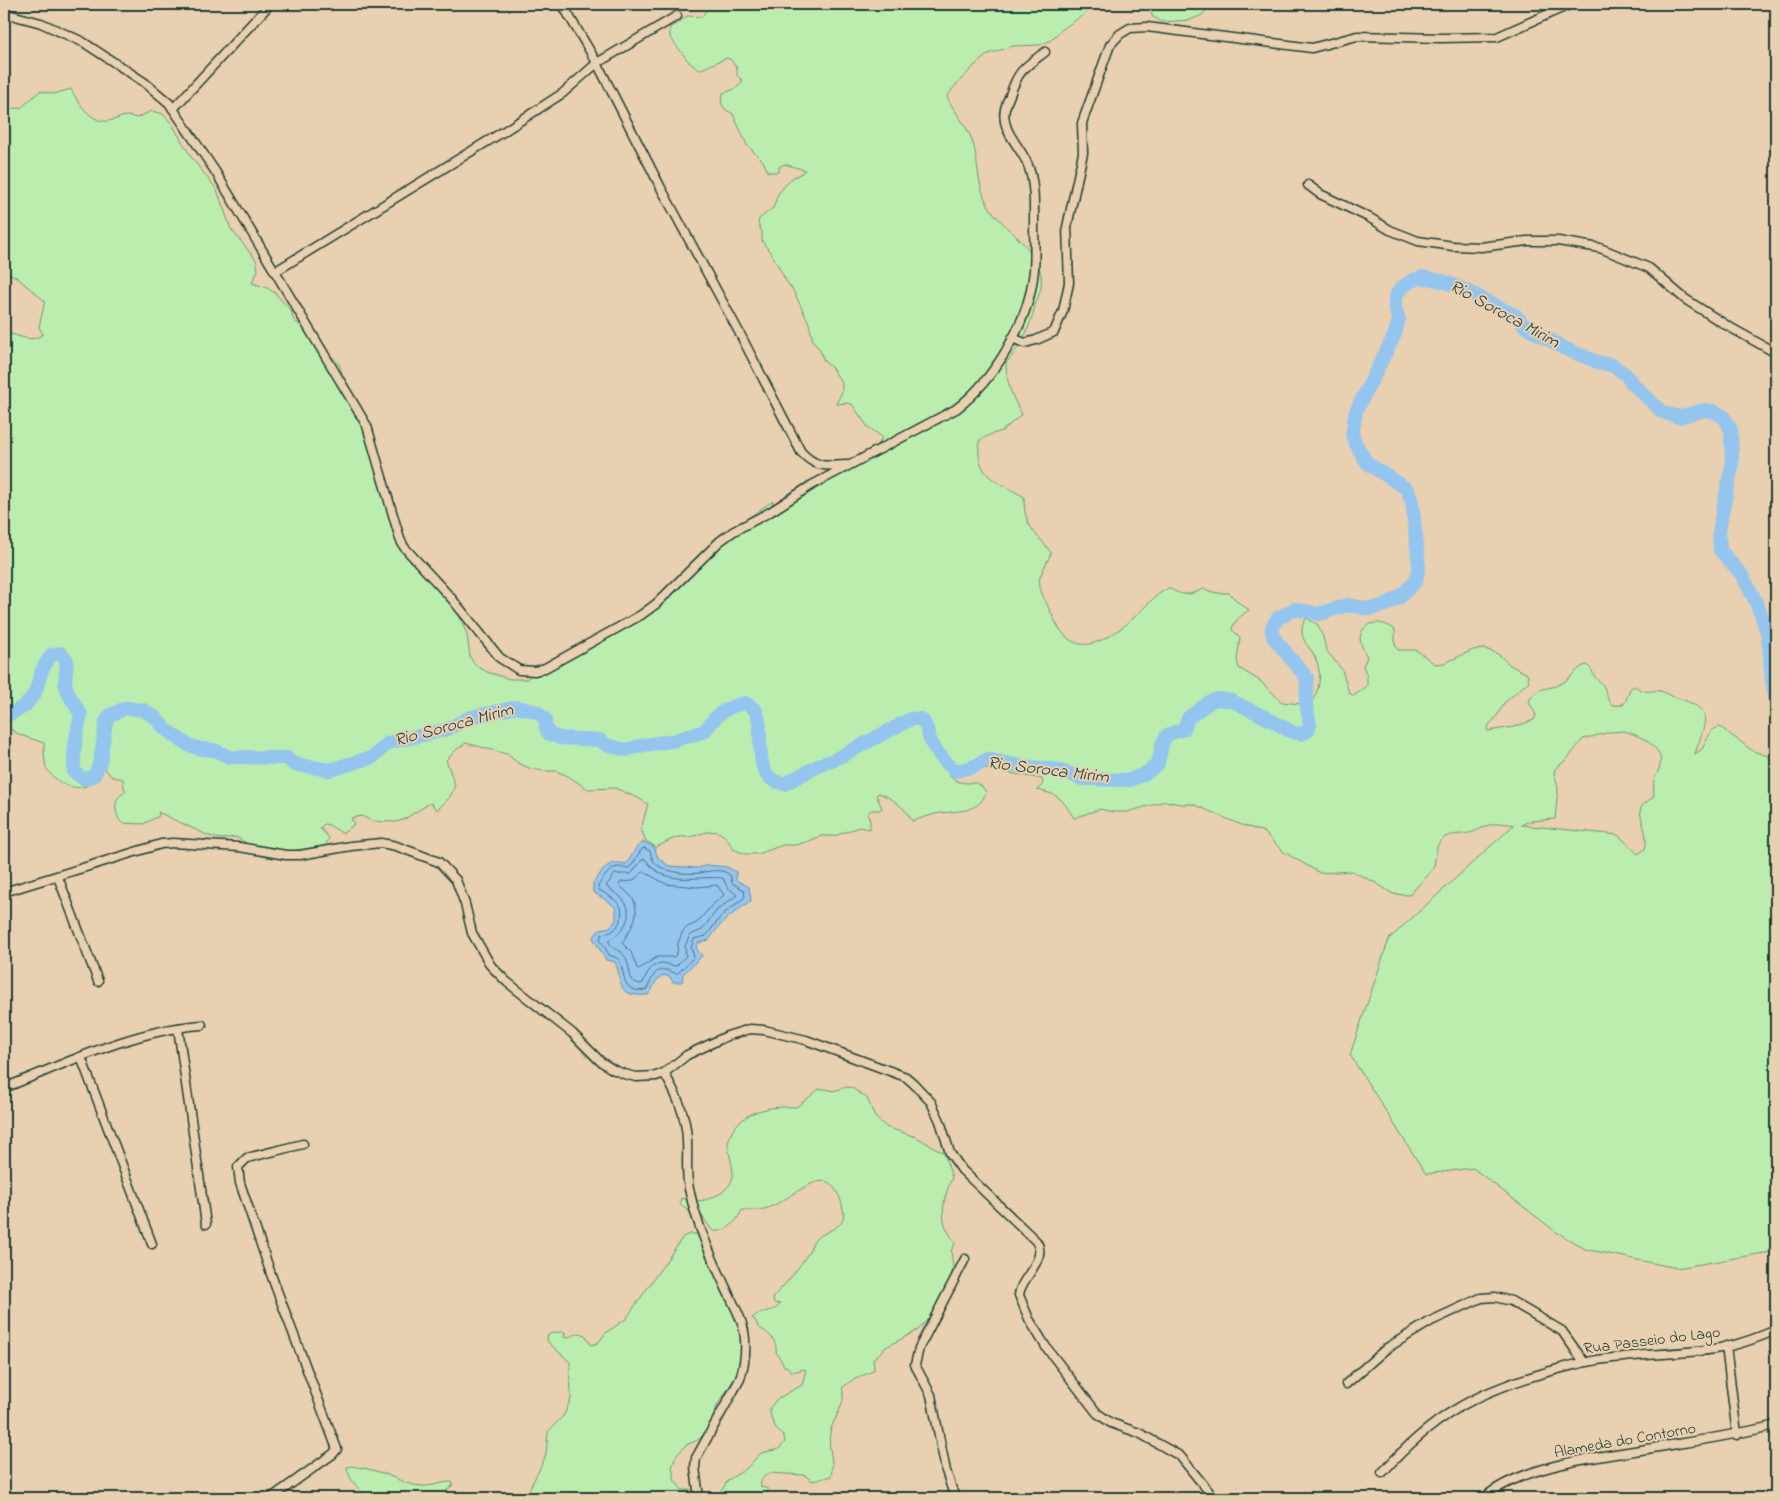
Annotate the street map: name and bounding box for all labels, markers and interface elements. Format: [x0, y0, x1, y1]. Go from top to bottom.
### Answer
water label: Rio Soroca Mirim [1444, 274, 1565, 356]
water label: Rio Soroca Mirim [392, 697, 517, 754]
water label: Rio Soroca Mirim [986, 751, 1111, 791]
street label: Rua Passeio do Lago [1582, 1321, 1722, 1361]
street label: Alameda do Contorno [1552, 1417, 1698, 1465]

